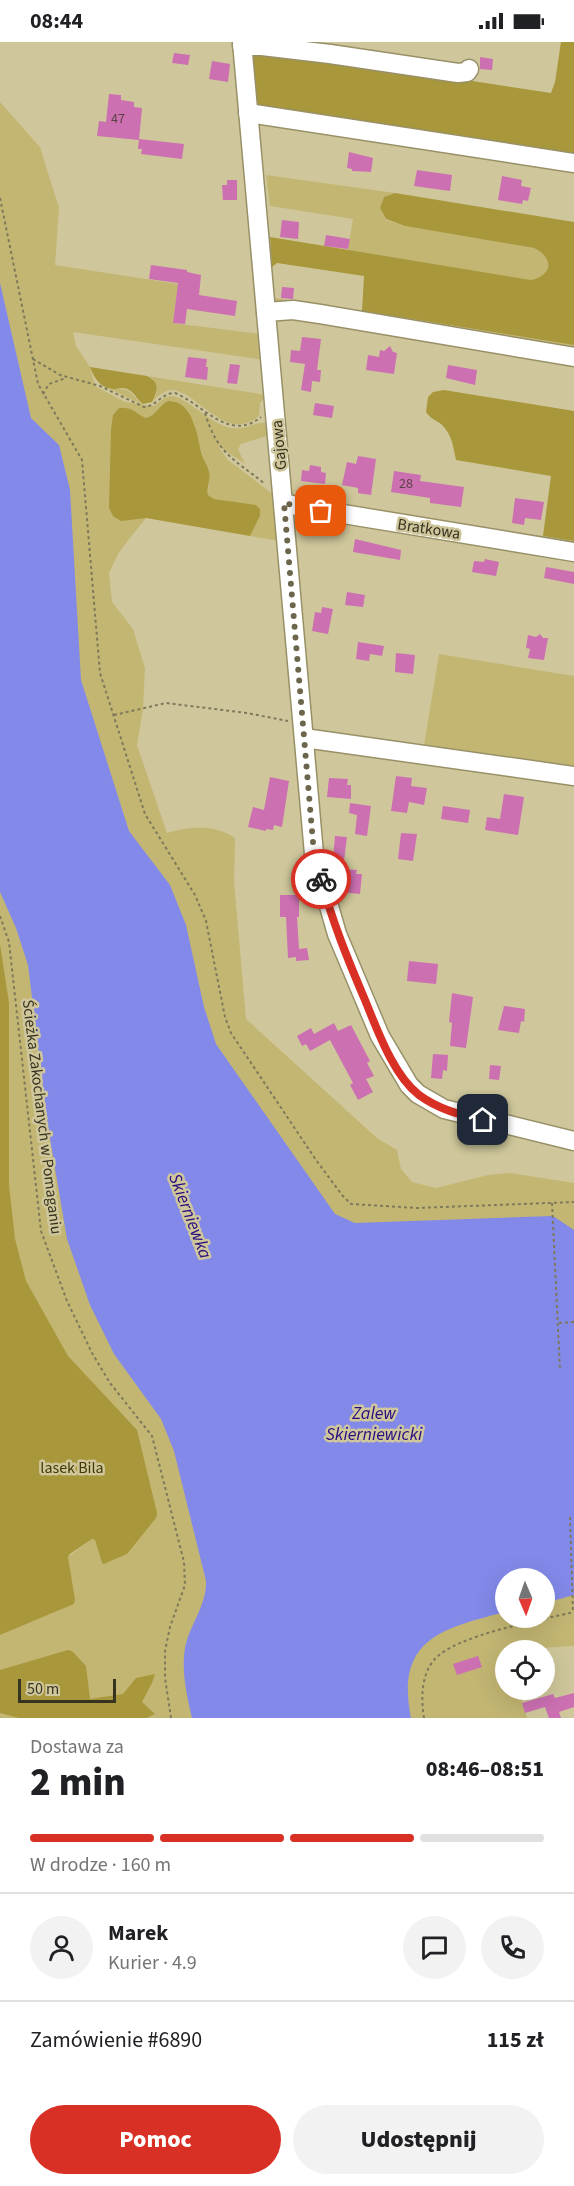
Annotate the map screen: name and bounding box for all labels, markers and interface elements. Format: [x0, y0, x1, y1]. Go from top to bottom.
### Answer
text: 08:44 [30, 5, 83, 37]
house number: 47 [111, 109, 125, 129]
street label: Gajowa [266, 419, 292, 471]
house number: 28 [399, 474, 413, 494]
pin [295, 485, 346, 536]
icon: bag [304, 494, 337, 527]
street label: Bratkowa [396, 513, 462, 545]
courier [291, 849, 351, 909]
icon: bike [305, 863, 338, 896]
street label: Ścieżka Zakochanych w Pomaganiu [17, 998, 67, 1236]
pin [457, 1094, 508, 1145]
icon: home [466, 1103, 499, 1136]
water label: Skierniewka [162, 1170, 218, 1263]
water label: Zalew Skierniewicki [326, 1401, 423, 1447]
park label: lasek Bila [40, 1457, 104, 1479]
north arrow [495, 1568, 555, 1628]
map controls [495, 1568, 555, 1700]
button: locate [495, 1640, 555, 1700]
scale bar [18, 1676, 116, 1704]
text: 50 m [27, 1678, 59, 1700]
text: Dostawa za [30, 1733, 124, 1761]
text: 08:46–08:51 [426, 1753, 544, 1785]
text: 2 min [30, 1755, 126, 1811]
text: W drodze · 160 m [30, 1851, 171, 1879]
button: person [30, 1916, 93, 1979]
button: chat [403, 1916, 466, 1979]
button: phone [481, 1916, 544, 1979]
text: Marek [108, 1917, 168, 1949]
text: Kurier · 4.9 [108, 1949, 197, 1977]
text: Zamówienie #6890 [30, 2024, 202, 2056]
text: 115 zł [487, 2024, 544, 2056]
button: Pomoc [30, 2105, 281, 2174]
button: Udostępnij [293, 2105, 544, 2174]

